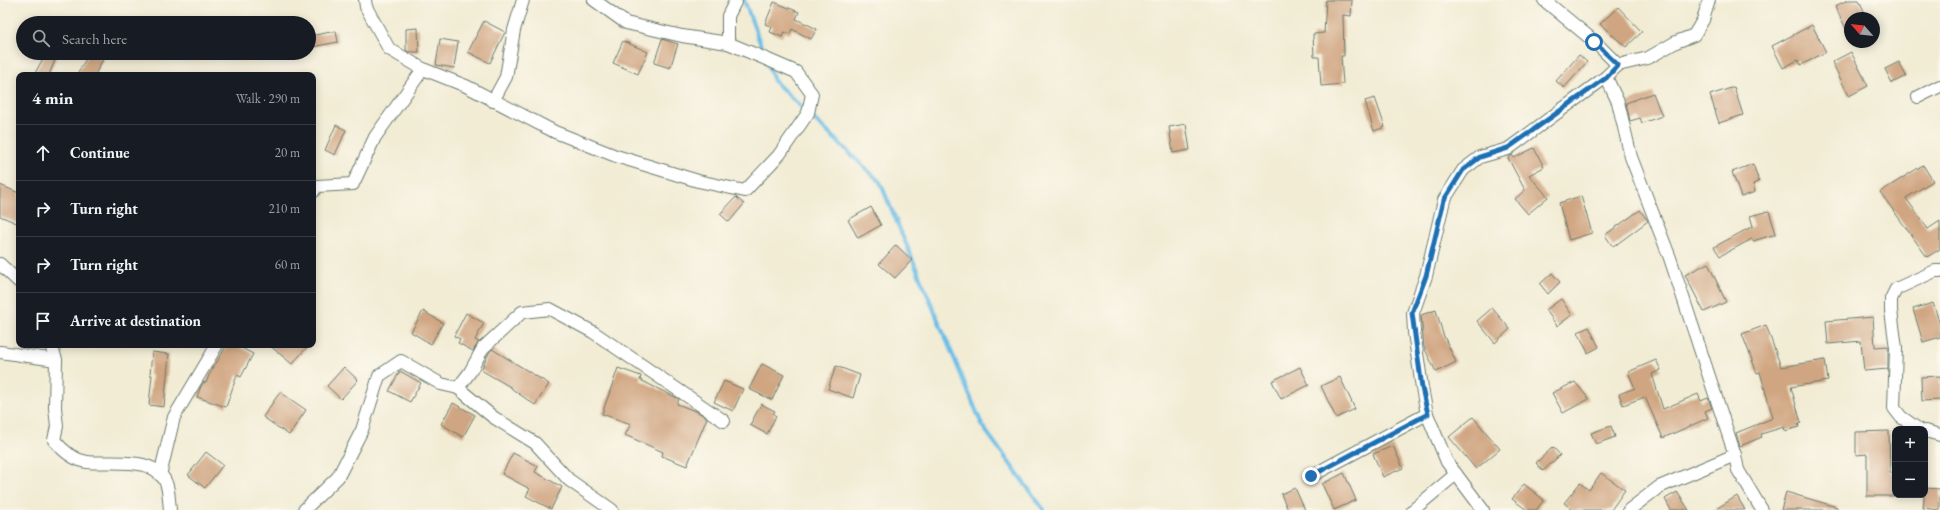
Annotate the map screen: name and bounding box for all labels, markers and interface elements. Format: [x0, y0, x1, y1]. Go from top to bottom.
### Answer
north arrow [1844, 12, 1880, 48]
search box [16, 16, 316, 60]
icon: search [30, 27, 52, 49]
text: Search here [62, 29, 127, 48]
route start [1585, 33, 1603, 51]
text: 4 min [32, 87, 73, 109]
text: Walk · 290 m [236, 90, 300, 107]
icon: ahead [32, 142, 54, 164]
text: Continue [70, 143, 130, 162]
text: 20 m [275, 144, 300, 161]
icon: right [32, 198, 54, 220]
text: Turn right [70, 199, 138, 218]
text: 210 m [269, 200, 300, 217]
icon: right [32, 254, 54, 276]
text: Turn right [70, 255, 138, 274]
text: 60 m [275, 256, 300, 273]
icon: arrive [32, 310, 54, 332]
text: Arrive at destination [70, 311, 201, 330]
map controls [1892, 426, 1928, 498]
button: + [1892, 426, 1928, 462]
button: − [1892, 462, 1928, 498]
route end [1302, 467, 1320, 485]

